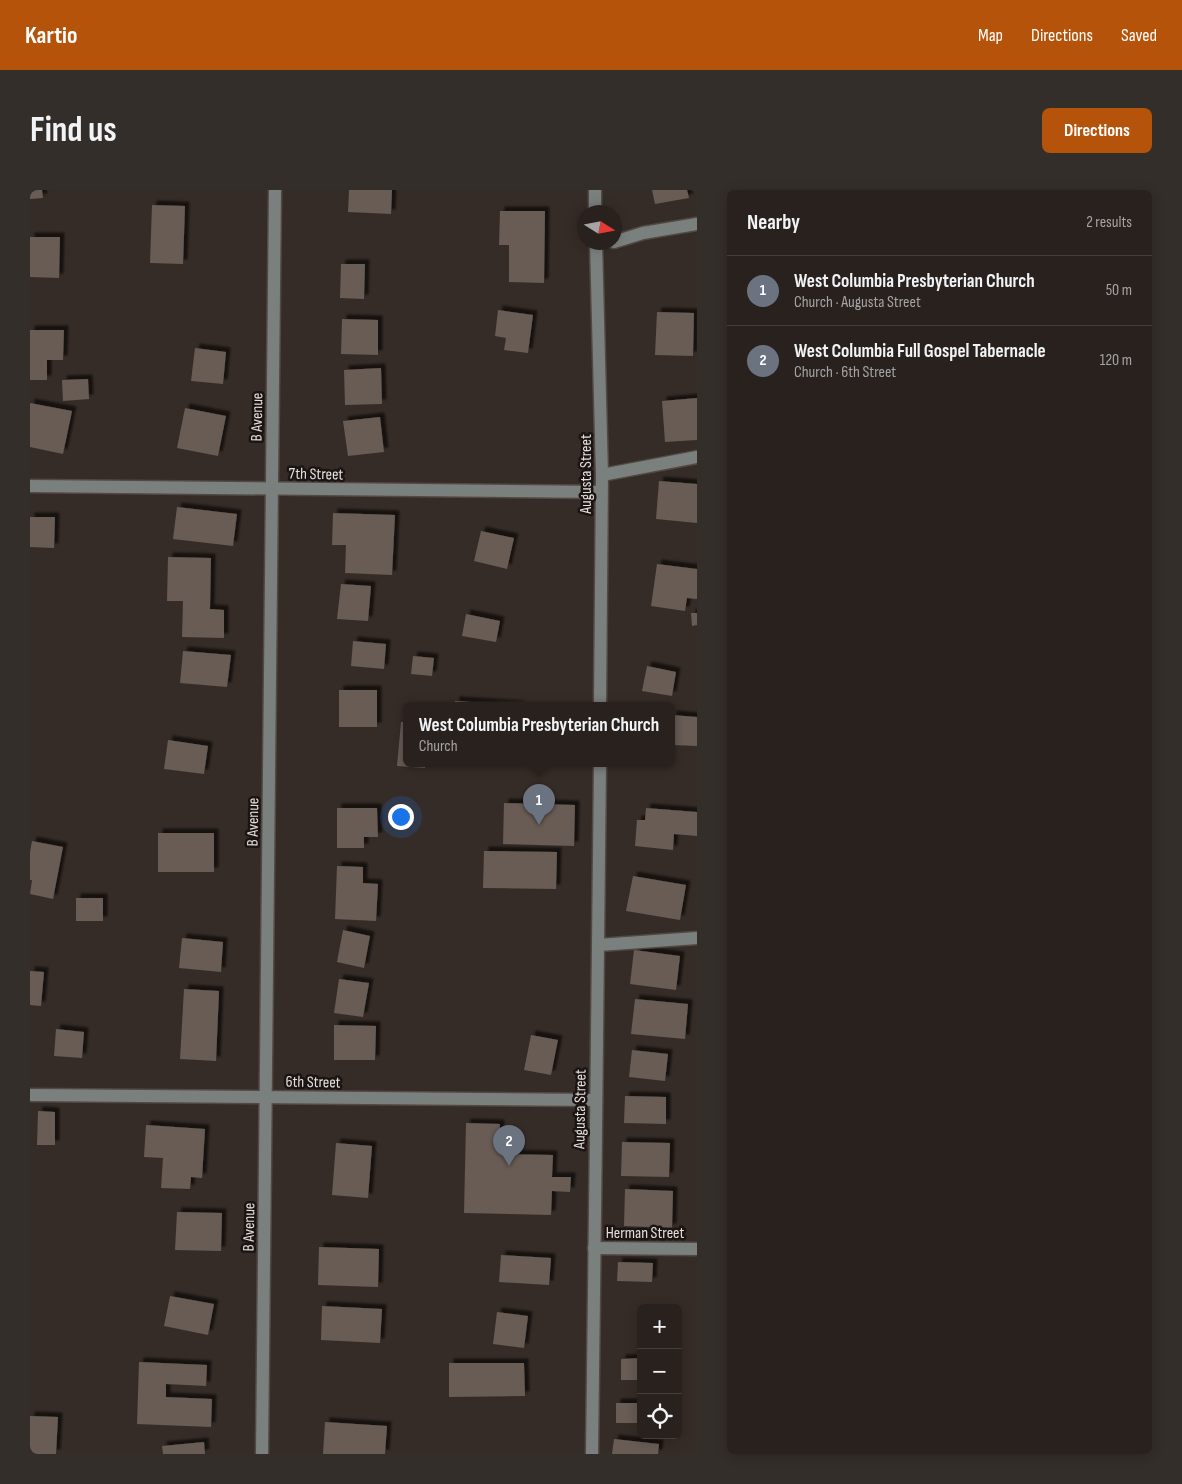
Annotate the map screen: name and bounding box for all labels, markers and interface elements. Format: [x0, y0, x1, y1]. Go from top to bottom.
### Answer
text: Kartio [25, 21, 77, 50]
text: Map [978, 25, 1003, 46]
text: Directions [1031, 25, 1093, 46]
text: Saved [1121, 25, 1157, 46]
button: Directions [1042, 108, 1152, 153]
text: Find us [30, 109, 117, 152]
north arrow [577, 205, 622, 250]
text: Nearby [747, 210, 800, 235]
text: 2 results [1086, 213, 1132, 232]
text: West Columbia Presbyterian Church [794, 270, 1035, 293]
text: 1 [760, 281, 766, 300]
text: 50 m [1106, 281, 1132, 300]
text: Church · Augusta Street [794, 293, 921, 312]
text: West Columbia Full Gospel Tabernacle [794, 340, 1046, 363]
text: 2 [759, 351, 767, 370]
text: 120 m [1100, 351, 1132, 370]
text: Church · 6th Street [794, 363, 896, 382]
street label: B Avenue [248, 392, 267, 442]
street label: Augusta Street [577, 434, 596, 515]
street label: 7th Street [289, 465, 344, 484]
popup [403, 702, 675, 767]
text: West Columbia Presbyterian Church [419, 714, 659, 737]
text: Church [419, 737, 458, 756]
pin: 1 [523, 784, 555, 825]
street label: B Avenue [244, 797, 263, 847]
your location [388, 804, 414, 830]
street label: Augusta Street [570, 1069, 591, 1150]
street label: 6th Street [285, 1073, 341, 1092]
pin: 2 [493, 1125, 525, 1166]
street label: B Avenue [240, 1202, 259, 1252]
street label: Herman Street [606, 1224, 684, 1243]
map controls [637, 1304, 682, 1439]
button: + [637, 1304, 682, 1349]
button: − [637, 1349, 682, 1394]
button: locate [637, 1394, 682, 1439]

